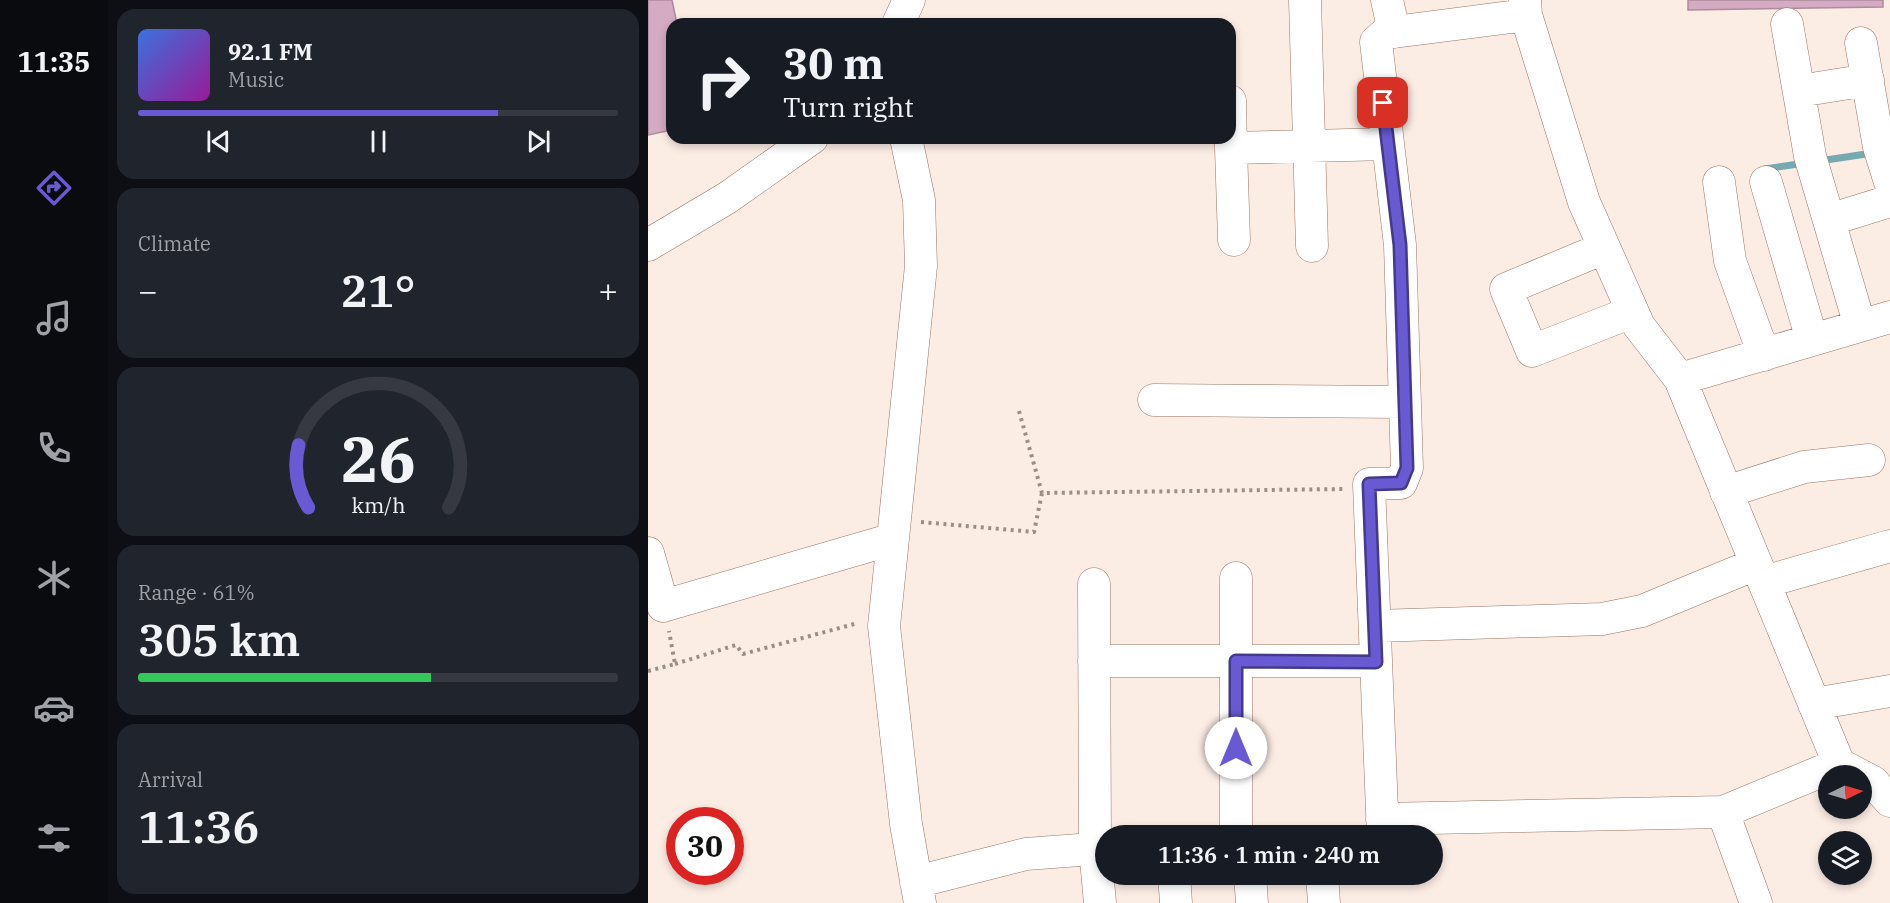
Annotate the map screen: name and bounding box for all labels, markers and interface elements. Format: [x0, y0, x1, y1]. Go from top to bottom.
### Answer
text: 30 m [783, 36, 884, 91]
text: 92.1 FM [228, 37, 313, 66]
icon: right [684, 42, 762, 120]
text: 11:35 [18, 44, 90, 79]
text: Music [228, 66, 284, 93]
pin [1357, 77, 1408, 128]
icon: arrive [1366, 86, 1399, 119]
text: Turn right [783, 89, 914, 124]
icon: previous [202, 125, 235, 158]
icon: pause [362, 125, 395, 158]
icon: next [522, 125, 555, 158]
icon: directions [33, 167, 75, 209]
text: Climate [138, 230, 211, 257]
text: 21° [340, 261, 416, 319]
text: − [138, 269, 158, 312]
text: + [598, 269, 618, 312]
icon: music [33, 297, 75, 339]
text: 26 [341, 419, 415, 500]
icon: phone [33, 427, 75, 469]
text: km/h [351, 492, 405, 520]
icon: climate [33, 557, 75, 599]
text: Range · 61% [138, 579, 255, 606]
text: 305 km [138, 610, 300, 668]
icon: car [33, 687, 75, 729]
position arrow [1204, 716, 1268, 780]
north arrow [1818, 765, 1872, 819]
map controls [1818, 765, 1872, 885]
text: Arrival [138, 766, 203, 793]
text: 11:36 [138, 797, 259, 855]
speed limit sign: 30 [666, 807, 744, 885]
icon: filters [33, 817, 75, 859]
button: layers [1818, 831, 1872, 885]
text: 11:36 · 1 min · 240 m [1158, 840, 1380, 869]

